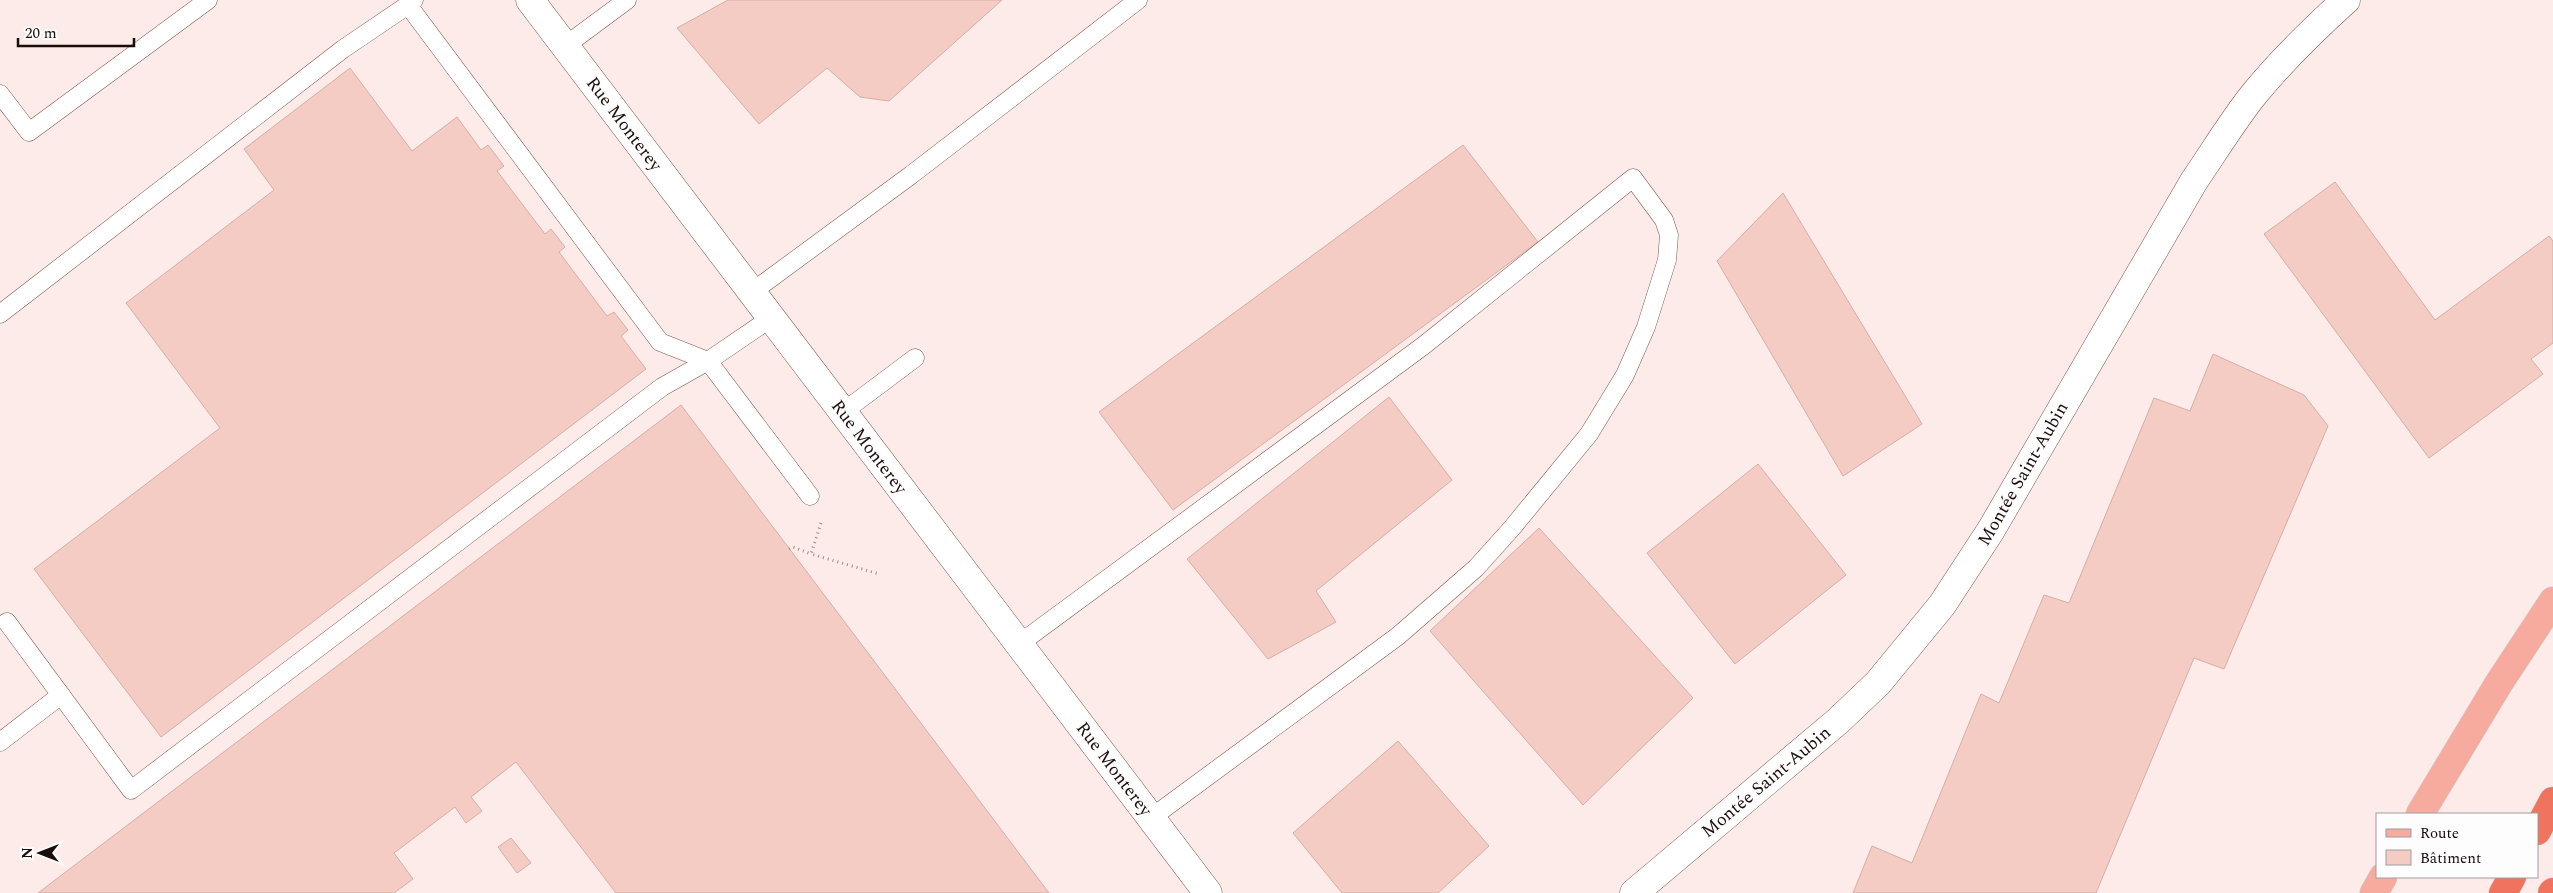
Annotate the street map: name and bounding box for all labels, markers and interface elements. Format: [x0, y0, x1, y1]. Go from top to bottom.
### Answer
scale bar [18, 15, 134, 47]
text: 20 m [25, 22, 57, 45]
street label: Rue Monterey [579, 71, 669, 178]
street label: Rue Monterey [824, 394, 914, 501]
street label: Montée Saint-Aubin [1971, 397, 2075, 551]
street label: Rue Monterey [1069, 716, 1159, 823]
street label: Montée Saint-Aubin [1695, 720, 1837, 844]
legend [2376, 813, 2538, 878]
text: Route [2420, 822, 2459, 845]
north arrow [15, 828, 65, 878]
text: N [17, 847, 38, 859]
text: Bâtiment [2420, 847, 2481, 870]

